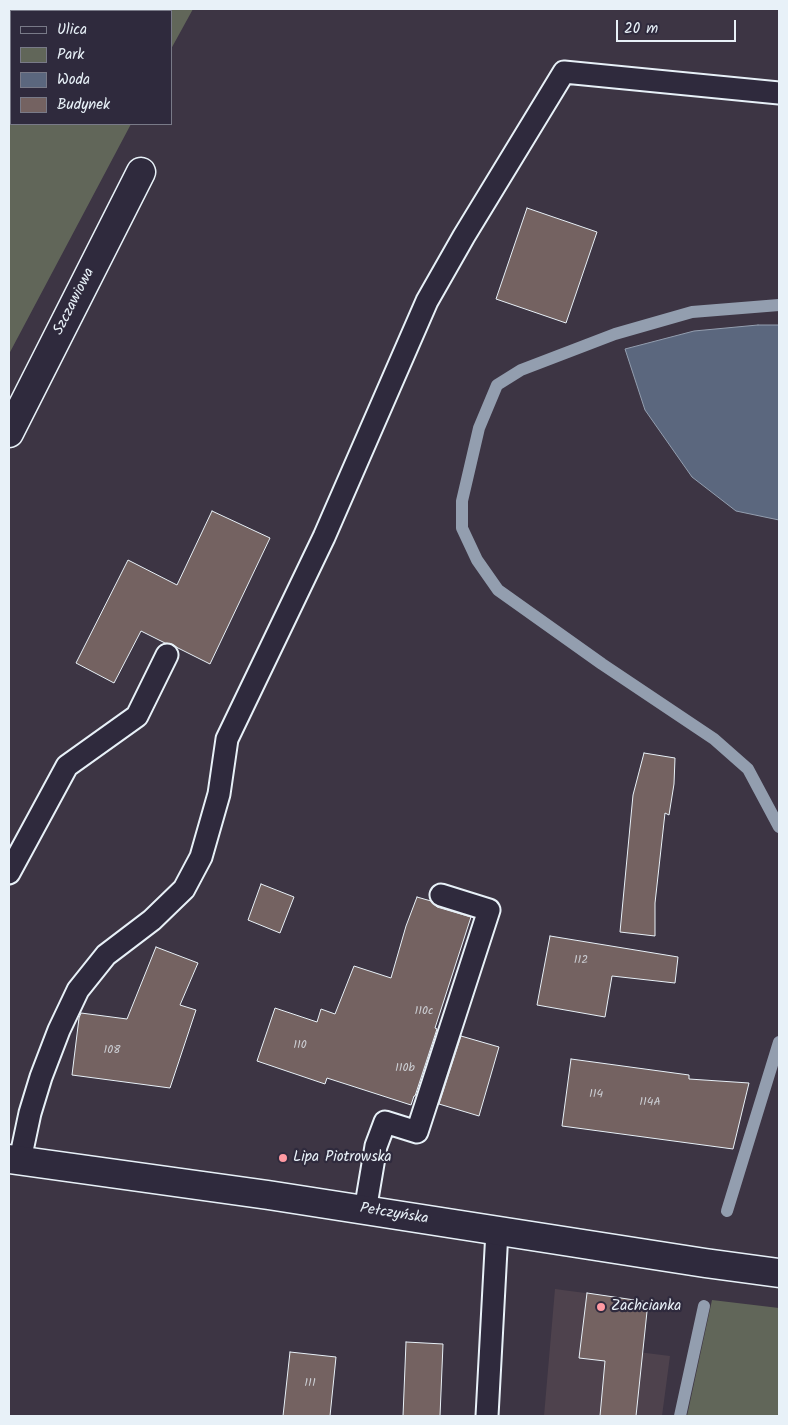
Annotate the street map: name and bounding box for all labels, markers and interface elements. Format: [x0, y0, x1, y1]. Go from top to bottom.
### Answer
legend [10, 10, 172, 125]
scale bar [618, 10, 738, 42]
text: 20 m [624, 17, 658, 41]
text: Ulica [57, 18, 87, 42]
text: Park [57, 43, 84, 67]
text: Woda [57, 68, 90, 92]
text: Budynek [57, 93, 110, 117]
street label: Szczawiowa [51, 266, 99, 338]
house number: 112 [574, 954, 588, 968]
house number: 110c [415, 1005, 433, 1019]
house number: 110 [293, 1039, 307, 1053]
house number: 108 [104, 1044, 120, 1058]
house number: 110b [395, 1062, 415, 1076]
house number: 114 [589, 1088, 603, 1102]
house number: 114A [639, 1096, 661, 1110]
place label: Lipa Piotrowska [293, 1149, 392, 1167]
marker: Lipa Piotrowska [277, 1152, 289, 1164]
street label: Pełczyńska [358, 1201, 430, 1229]
place label: Zachcianka [611, 1298, 681, 1316]
marker: Zachcianka [595, 1301, 607, 1313]
house number: 111 [304, 1377, 316, 1391]

